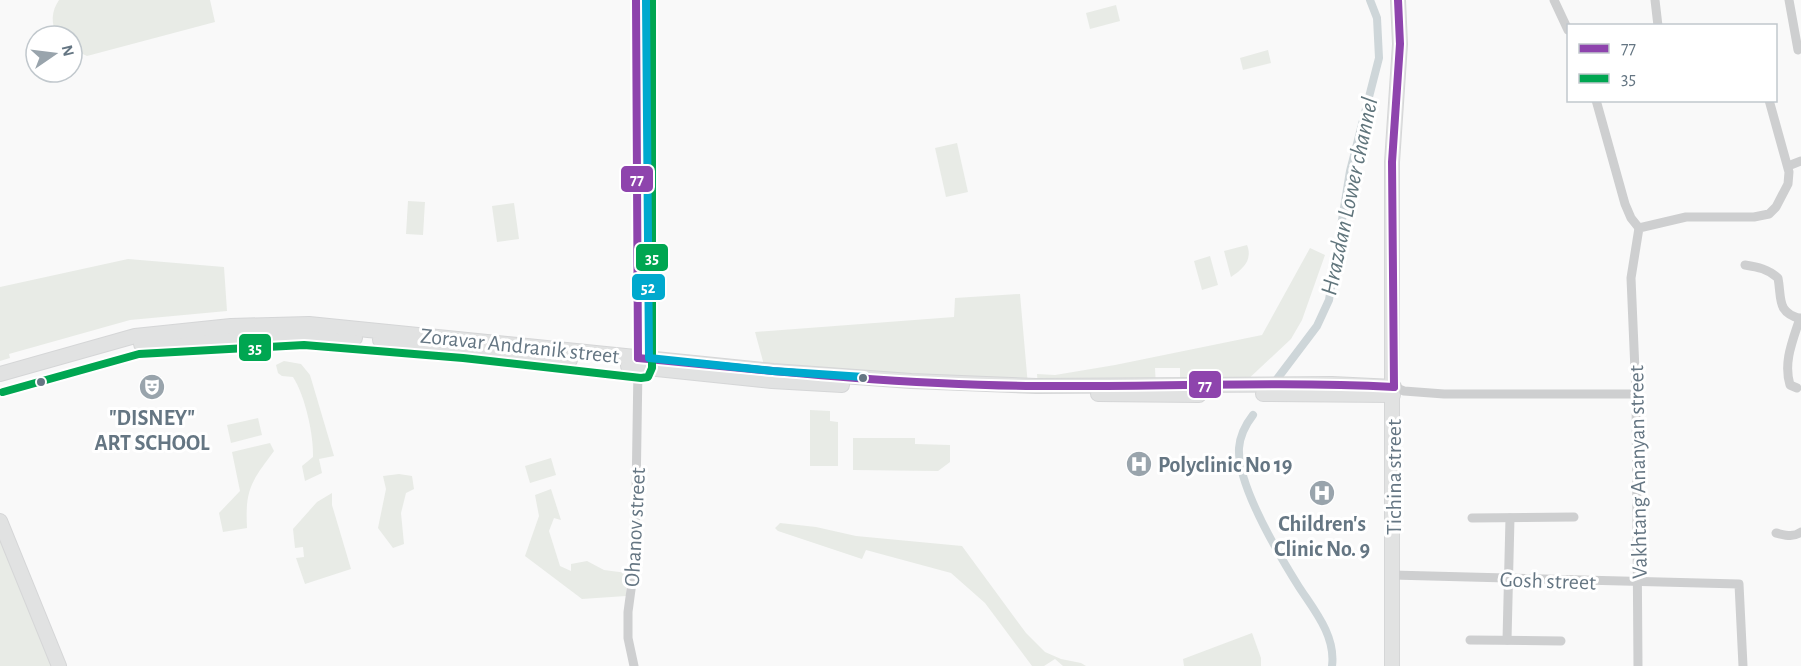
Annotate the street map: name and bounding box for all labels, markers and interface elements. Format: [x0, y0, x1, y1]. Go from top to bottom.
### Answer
north arrow [24, 24, 84, 84]
legend [1567, 24, 1777, 102]
text: 77 [1621, 40, 1636, 58]
text: N [58, 43, 77, 58]
text: 35 [1621, 70, 1636, 88]
water label: Hrazdan Lower channel [1317, 95, 1383, 297]
line badge: 77 [620, 165, 654, 193]
text: 77 [630, 172, 644, 188]
line badge: 35 [635, 243, 669, 272]
text: 35 [645, 250, 659, 266]
line badge: 52 [631, 273, 666, 301]
text: 52 [641, 280, 656, 296]
street label: Zoravar Andranik street [419, 325, 620, 367]
line badge: 35 [238, 333, 272, 362]
text: 35 [248, 340, 262, 356]
street label: Vakhtang Ananyan street [1625, 365, 1651, 579]
line badge: 77 [1188, 370, 1222, 399]
theatre icon: "DISNEY" ART SCHOOL [137, 372, 167, 402]
unlabelled marker [857, 372, 869, 384]
unlabelled marker [35, 376, 47, 388]
text: 77 [1198, 378, 1212, 394]
place label: "DISNEY" ART SCHOOL [94, 407, 210, 454]
street label: Tichina street [1383, 419, 1405, 535]
hospital icon: Polyclinic No 19 [1124, 449, 1154, 479]
place label: Polyclinic No 19 [1158, 454, 1292, 477]
street label: Ohanov street [621, 467, 649, 587]
hospital icon: Children's Clinic No. 9 [1307, 478, 1337, 508]
place label: Children's Clinic No. 9 [1274, 513, 1370, 560]
street label: Gosh street [1499, 568, 1596, 594]

